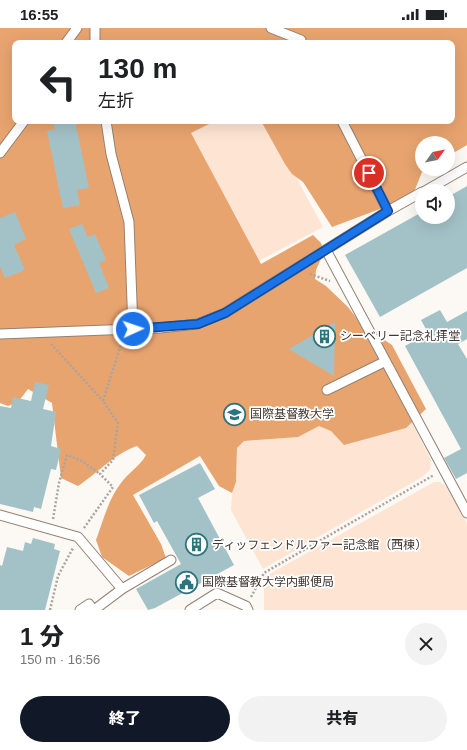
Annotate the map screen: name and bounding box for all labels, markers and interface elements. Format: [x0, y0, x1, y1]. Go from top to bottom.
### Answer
text: 16:55 [20, 6, 58, 23]
text: 130 m [98, 53, 177, 84]
icon: left [32, 56, 84, 108]
text: 左折 [98, 91, 134, 111]
north arrow [415, 136, 455, 176]
map controls [415, 136, 455, 224]
pin [352, 156, 386, 190]
icon: arrive [358, 162, 380, 184]
button: sound [415, 184, 455, 224]
position arrow [112, 308, 154, 350]
building icon: シーベリー記念礼拝堂 [311, 323, 337, 349]
place label: シーベリー記念礼拝堂 [340, 329, 460, 343]
school or university icon: 国際基督教大学 [221, 401, 247, 427]
place label: 国際基督教大学 [250, 407, 334, 421]
building icon: ディッフェンドルファー記念館（西棟） [184, 532, 210, 558]
place label: ディッフェンドルファー記念館（西棟） [212, 538, 427, 552]
public building icon: 国際基督教大学内郵便局 [174, 569, 200, 595]
place label: 国際基督教大学内郵便局 [202, 575, 334, 589]
text: 1 分 [20, 623, 64, 650]
button: close [405, 623, 447, 665]
text: 150 m · 16:56 [20, 652, 100, 667]
button: 終了 [20, 696, 230, 742]
button: 共有 [238, 696, 447, 742]

